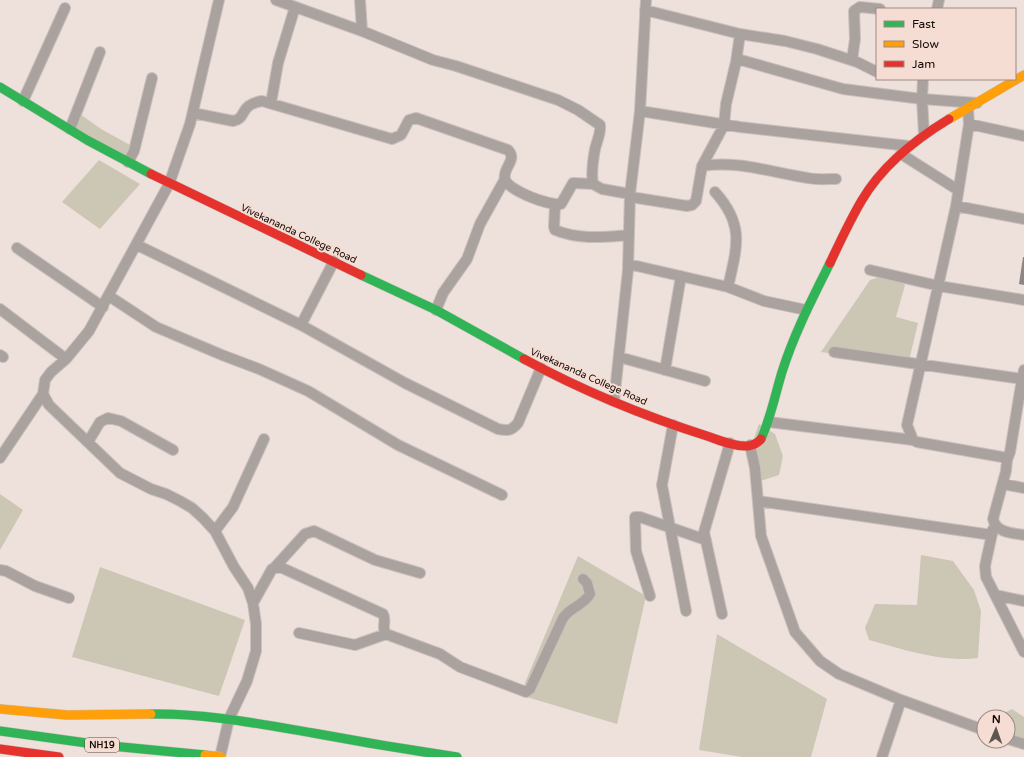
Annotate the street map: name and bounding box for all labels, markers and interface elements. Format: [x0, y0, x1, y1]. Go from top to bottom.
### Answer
legend [876, 8, 1016, 80]
text: Fast [912, 17, 936, 31]
text: Slow [912, 37, 939, 51]
text: Jam [912, 57, 935, 71]
street label: Vivekananda College Road [239, 202, 359, 266]
street label: Vivekananda College Road [528, 346, 649, 408]
north arrow [976, 709, 1016, 749]
text: N [992, 713, 1001, 726]
road number: NH19 [85, 738, 119, 752]

